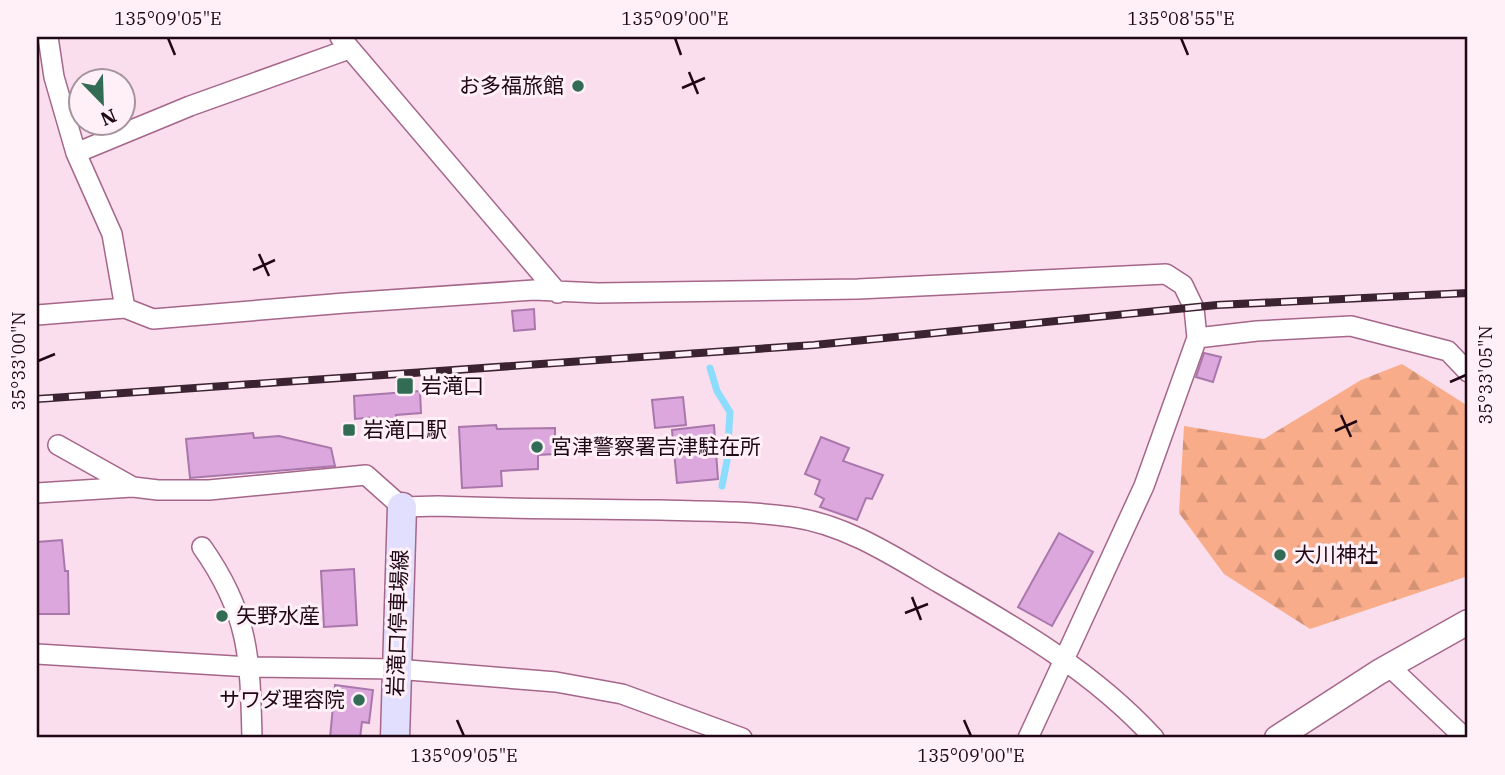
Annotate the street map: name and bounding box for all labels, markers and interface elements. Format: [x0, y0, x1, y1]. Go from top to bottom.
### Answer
text: 135°09'05"E [114, 7, 222, 30]
text: 135°09'00"E [621, 7, 729, 30]
text: 135°08'55"E [1127, 7, 1235, 30]
north arrow [66, 66, 136, 136]
place label: お多福旅館 [459, 71, 564, 99]
marker: お多福旅館 [570, 78, 586, 94]
text: N [97, 104, 120, 132]
text: 35°33'00"N [7, 312, 30, 411]
text: 35°33'05"N [1474, 326, 1497, 425]
place label: 岩滝口 [421, 371, 484, 399]
marker: 岩滝口 [395, 376, 415, 396]
place label: 岩滝口駅 [363, 415, 447, 443]
marker: 岩滝口駅 [341, 422, 357, 438]
place label: 宮津警察署吉津駐在所 [551, 432, 761, 460]
marker: 宮津警察署吉津駐在所 [529, 439, 545, 455]
place label: 大川神社 [1294, 540, 1378, 568]
marker: 大川神社 [1272, 547, 1288, 563]
street label: 岩滝口停車場線 [380, 549, 414, 697]
place label: 矢野水産 [236, 601, 320, 629]
marker: 矢野水産 [214, 608, 230, 624]
place label: サワダ理容院 [219, 685, 345, 713]
marker: サワダ理容院 [351, 692, 367, 708]
text: 135°09'05"E [410, 744, 518, 767]
text: 135°09'00"E [917, 744, 1025, 767]

